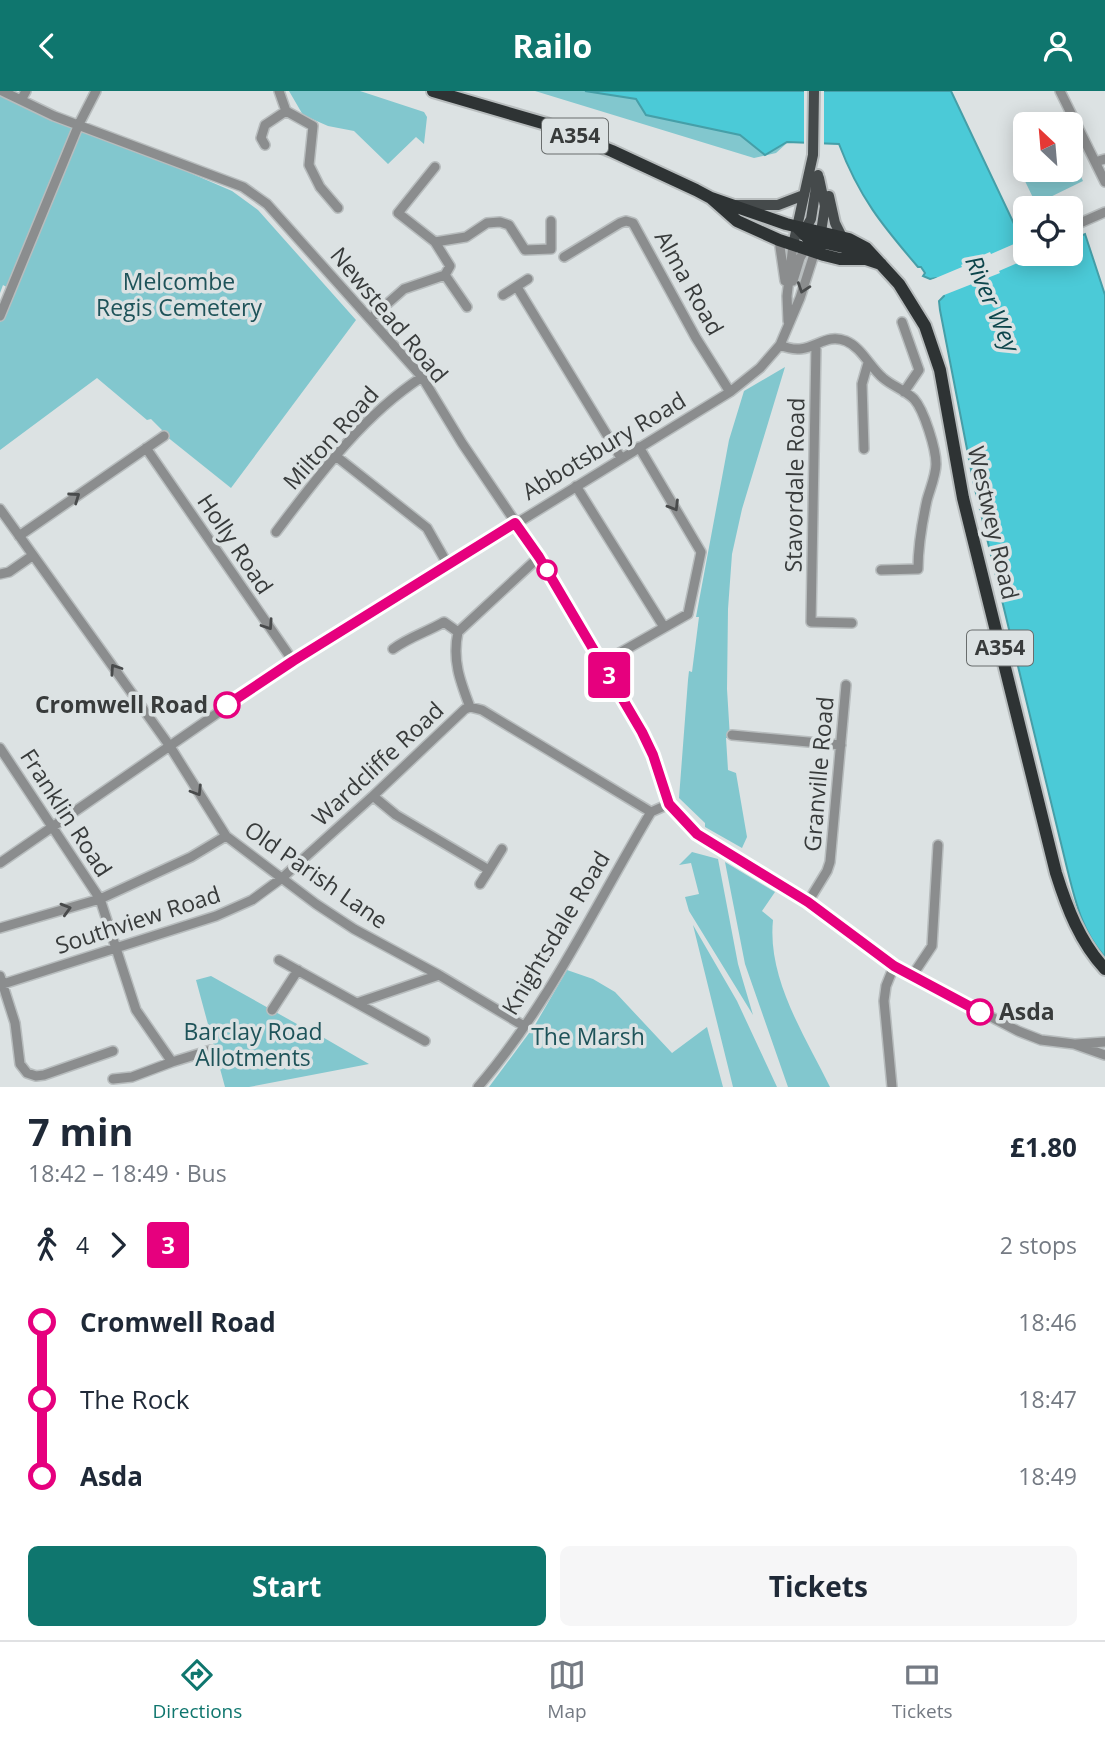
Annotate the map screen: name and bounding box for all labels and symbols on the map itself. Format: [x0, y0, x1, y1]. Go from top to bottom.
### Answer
north arrow [1013, 112, 1083, 182]
road number: A354 [542, 119, 608, 153]
street label: Alma Road [648, 224, 732, 341]
street label: Newstead Road [324, 240, 456, 389]
water label: River Wey [958, 250, 1029, 359]
park label: Melcombe Regis Cemetery [96, 265, 262, 323]
one-way arrow [797, 282, 811, 294]
street label: Milton Road [275, 379, 385, 496]
street label: Abbotsbury Road [516, 384, 691, 507]
street label: Stavordale Road [776, 397, 812, 573]
street label: Westwey Road [961, 443, 1027, 603]
street label: Holly Road [190, 487, 281, 600]
one-way arrow [67, 493, 80, 505]
one-way arrow [666, 499, 679, 512]
unlabelled marker [537, 560, 557, 580]
one-way arrow [260, 617, 272, 630]
road number: A354 [967, 631, 1033, 665]
line badge: 3 [586, 652, 632, 698]
one-way arrow [111, 664, 123, 677]
place label: Cromwell Road [35, 688, 208, 720]
marker: Cromwell Road [214, 692, 240, 718]
street label: Wardcliffe Road [304, 694, 450, 833]
street label: Granville Road [795, 695, 841, 853]
street label: Franklin Road [13, 742, 120, 883]
one-way arrow [189, 783, 202, 796]
street label: Old Parish Lane [238, 813, 395, 936]
street label: Knightsdale Road [493, 844, 617, 1021]
street label: Southview Road [51, 877, 224, 961]
one-way arrow [59, 903, 71, 917]
place label: Asda [999, 995, 1055, 1027]
marker: Asda [967, 999, 993, 1025]
park label: Barclay Road Allotments [183, 1015, 323, 1073]
park label: The Marsh [531, 1020, 645, 1052]

